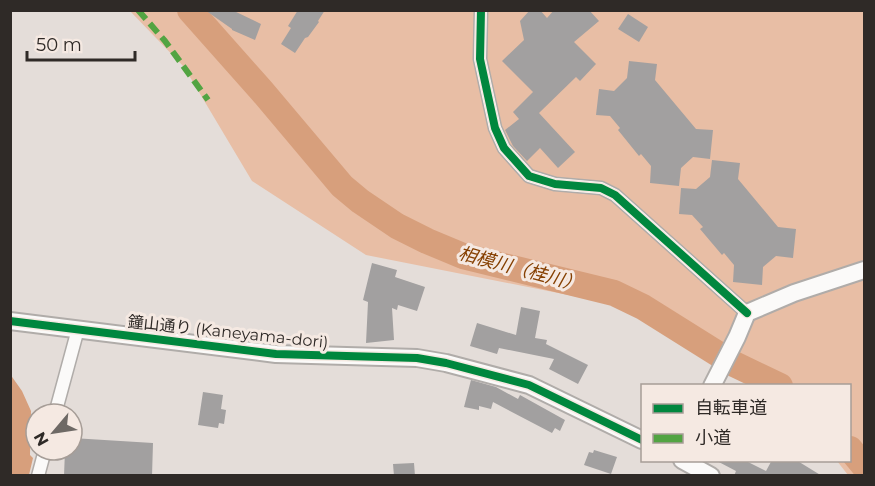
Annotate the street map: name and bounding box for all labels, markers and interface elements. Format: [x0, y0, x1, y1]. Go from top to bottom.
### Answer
scale bar [27, 24, 135, 62]
text: 50 m [36, 34, 82, 56]
water label: 相模川（桂川） [456, 242, 584, 296]
street label: 鐘山通り (Kaneyama-dori) [127, 312, 329, 352]
legend [641, 384, 851, 462]
text: 自転車道 [695, 397, 767, 419]
north arrow [24, 402, 84, 462]
text: 小道 [695, 427, 731, 449]
text: N [30, 429, 53, 449]

